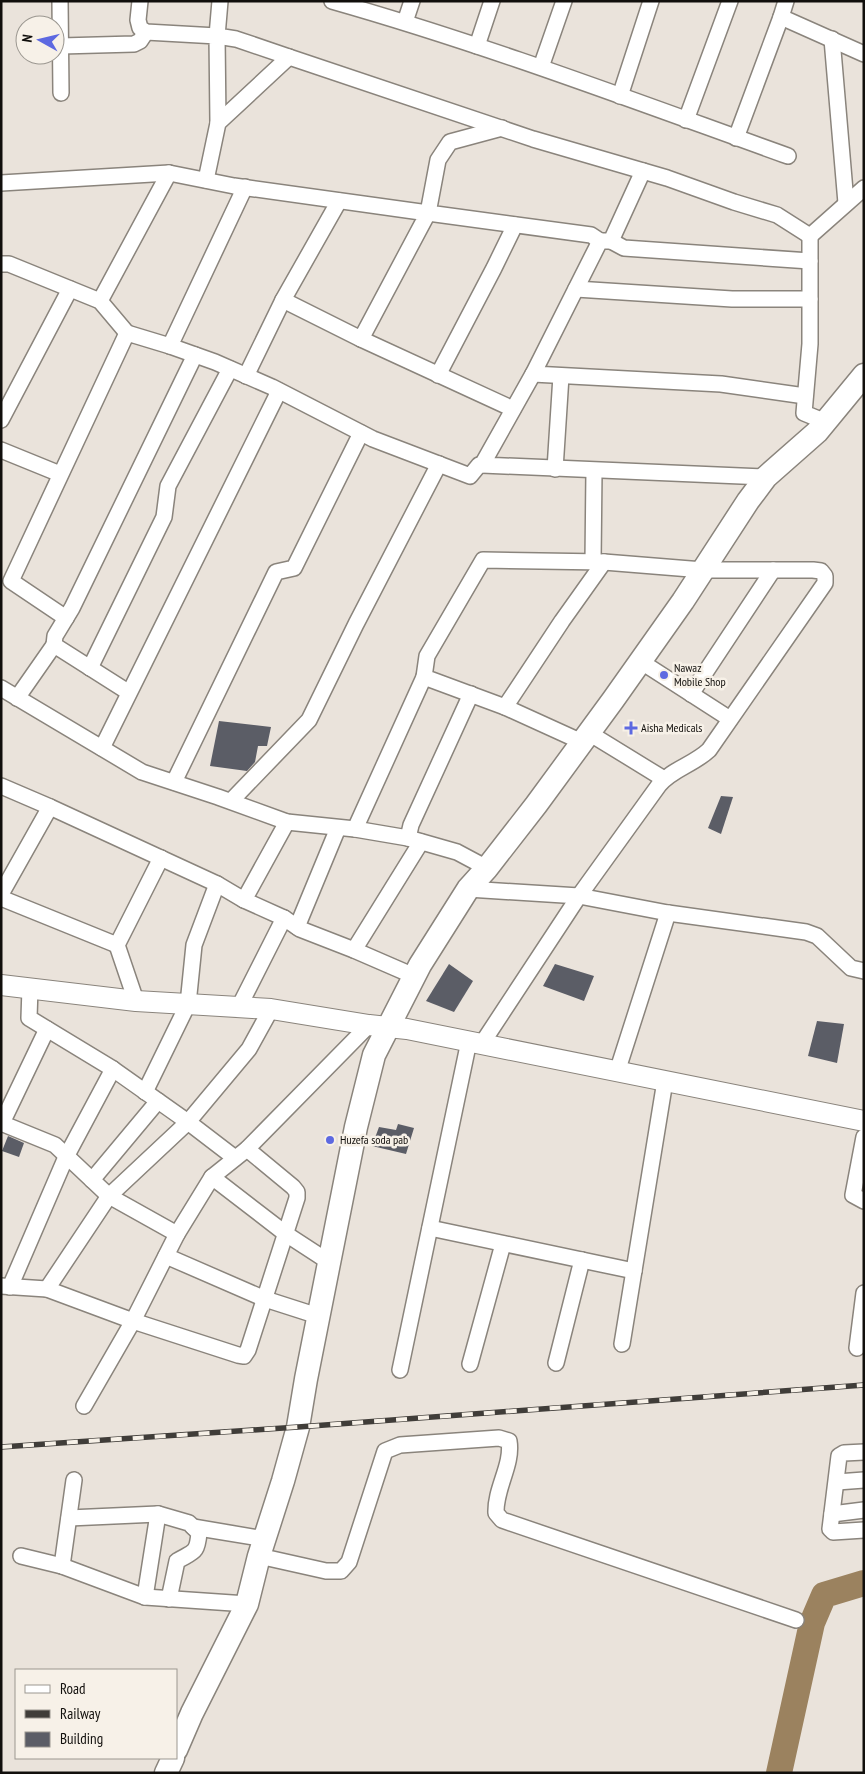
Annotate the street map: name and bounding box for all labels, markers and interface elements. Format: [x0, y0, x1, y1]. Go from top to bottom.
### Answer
north arrow [15, 15, 65, 65]
text: N [18, 33, 37, 43]
place label: Nawaz Mobile Shop [674, 660, 726, 689]
marker: Nawaz Mobile Shop [658, 669, 670, 681]
place label: Aisha Medicals [641, 720, 702, 735]
marker: Aisha Medicals [625, 722, 637, 734]
place label: Huzefa soda pab [340, 1132, 408, 1147]
marker: Huzefa soda pab [324, 1134, 336, 1146]
legend [15, 1669, 178, 1759]
text: Road [60, 1679, 86, 1698]
text: Railway [60, 1704, 101, 1723]
text: Building [60, 1729, 103, 1748]

